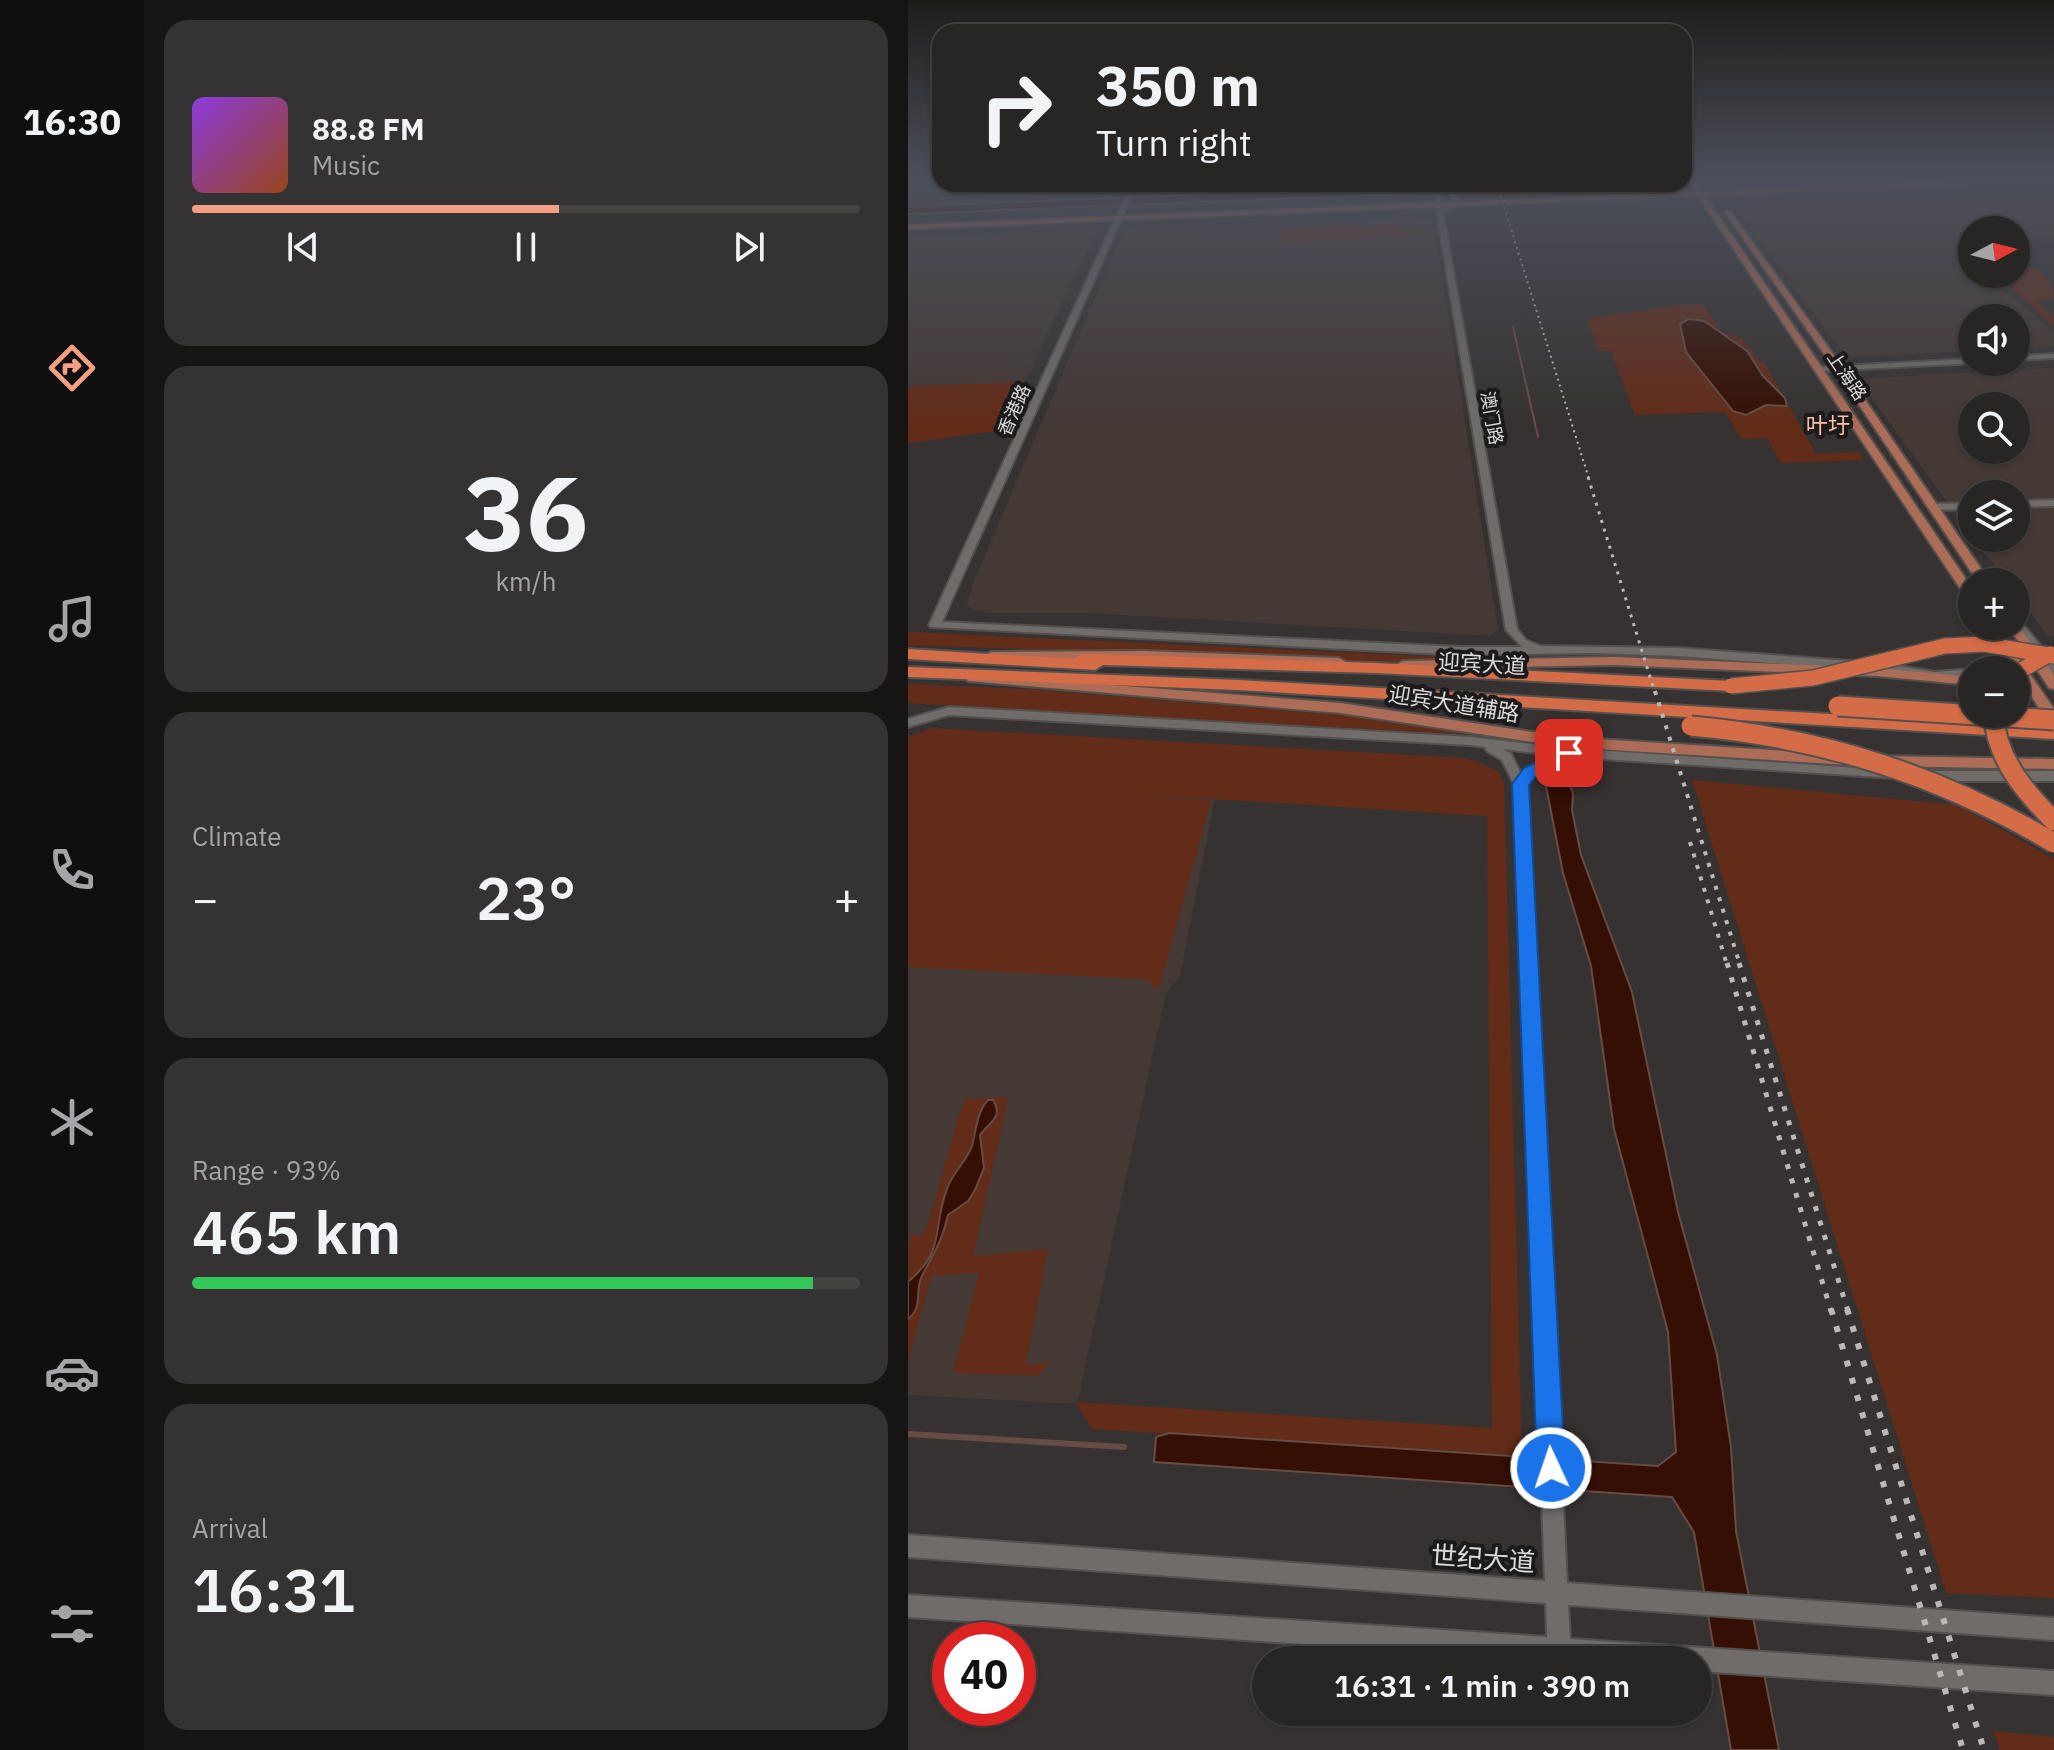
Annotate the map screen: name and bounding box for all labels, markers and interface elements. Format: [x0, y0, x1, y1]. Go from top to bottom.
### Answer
text: 350 m [1096, 49, 1260, 121]
icon: right [964, 56, 1068, 160]
text: 16:30 [23, 98, 121, 145]
text: 88.8 FM [312, 109, 425, 148]
text: Turn right [1096, 119, 1252, 166]
text: Music [312, 148, 380, 182]
north arrow [1958, 216, 2030, 288]
map controls [1958, 216, 2030, 728]
icon: previous [281, 225, 325, 269]
icon: pause [504, 225, 548, 269]
icon: next [727, 225, 771, 269]
button: sound [1958, 304, 2030, 376]
icon: directions [44, 340, 100, 396]
street label: 上海路 [1822, 347, 1872, 405]
street label: 香港路 [993, 381, 1035, 439]
street label: 澳门路 [1476, 389, 1508, 447]
button: search [1958, 392, 2030, 464]
district label: 叶圩 [1806, 410, 1850, 439]
text: 36 [464, 444, 588, 580]
button: layers [1958, 480, 2030, 552]
text: km/h [495, 564, 557, 598]
button: + [1958, 568, 2030, 640]
icon: music [44, 591, 100, 647]
street label: 迎宾大道 [1437, 646, 1527, 680]
button: − [1958, 656, 2030, 728]
street label: 迎宾大道辅路 [1387, 678, 1521, 728]
pin [1535, 719, 1603, 787]
icon: arrive [1547, 731, 1591, 775]
text: Climate [192, 819, 282, 853]
icon: phone [44, 842, 100, 898]
text: 23° [476, 858, 576, 937]
text: − [192, 870, 218, 927]
text: + [834, 870, 860, 927]
icon: climate [44, 1094, 100, 1150]
text: Range · 93% [192, 1153, 341, 1187]
text: 465 km [192, 1192, 401, 1271]
icon: car [44, 1345, 100, 1401]
position arrow [1509, 1426, 1593, 1510]
text: Arrival [192, 1511, 268, 1545]
street label: 世纪大道 [1430, 1537, 1536, 1579]
text: 16:31 [192, 1550, 355, 1629]
icon: filters [44, 1596, 100, 1652]
speed limit sign: 40 [932, 1622, 1036, 1726]
text: 16:31 · 1 min · 390 m [1334, 1666, 1630, 1705]

